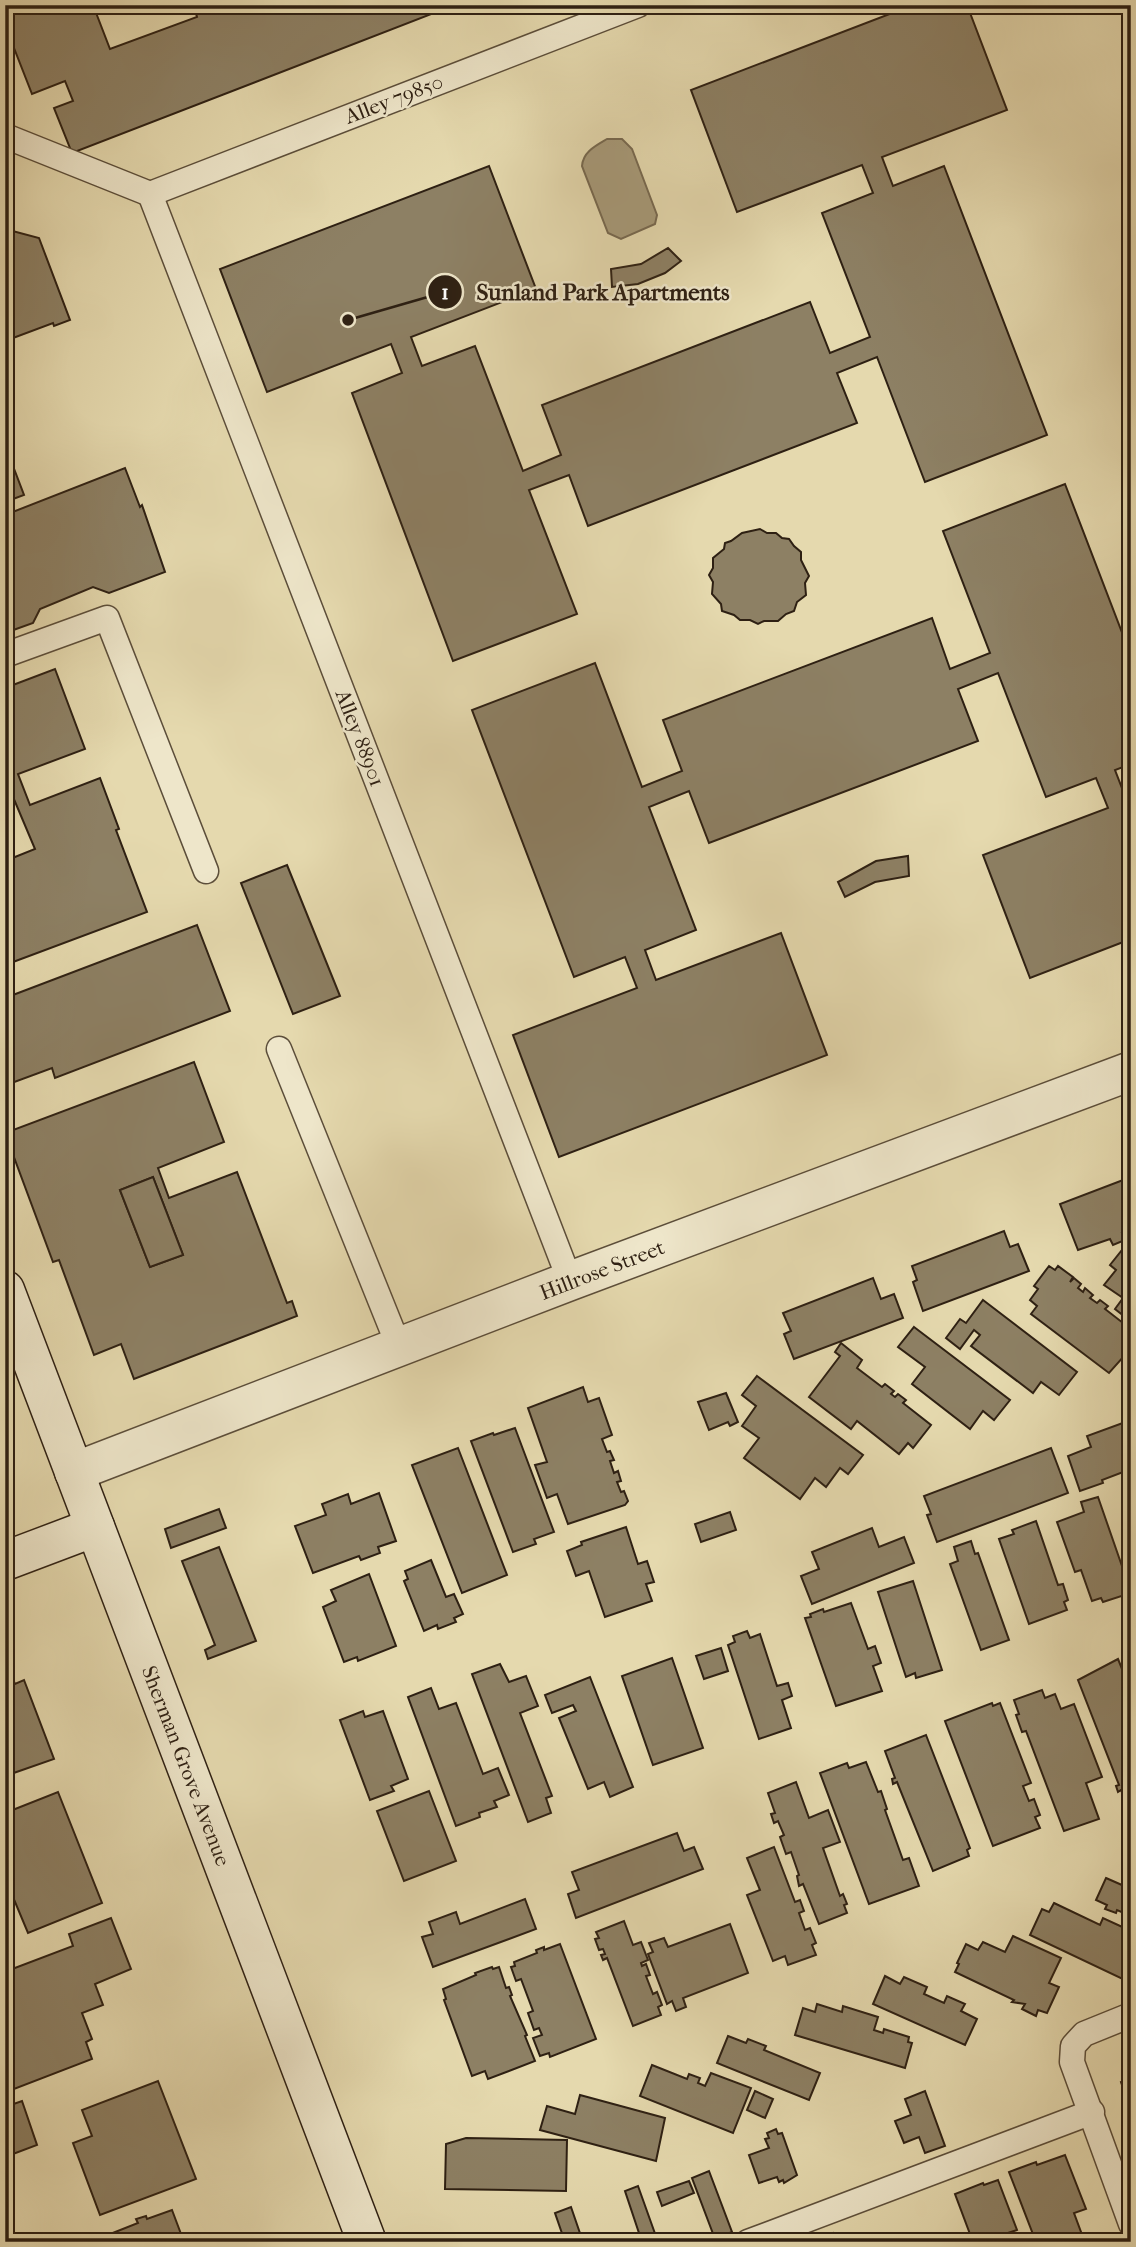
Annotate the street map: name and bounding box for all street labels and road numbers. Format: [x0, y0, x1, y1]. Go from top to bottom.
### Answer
street label: Alley 79850 [341, 69, 446, 129]
street label: Alley 88901 [330, 685, 389, 790]
street label: Hillrose Street [536, 1235, 668, 1305]
street label: Sherman Grove Avenue [137, 1663, 235, 1869]

